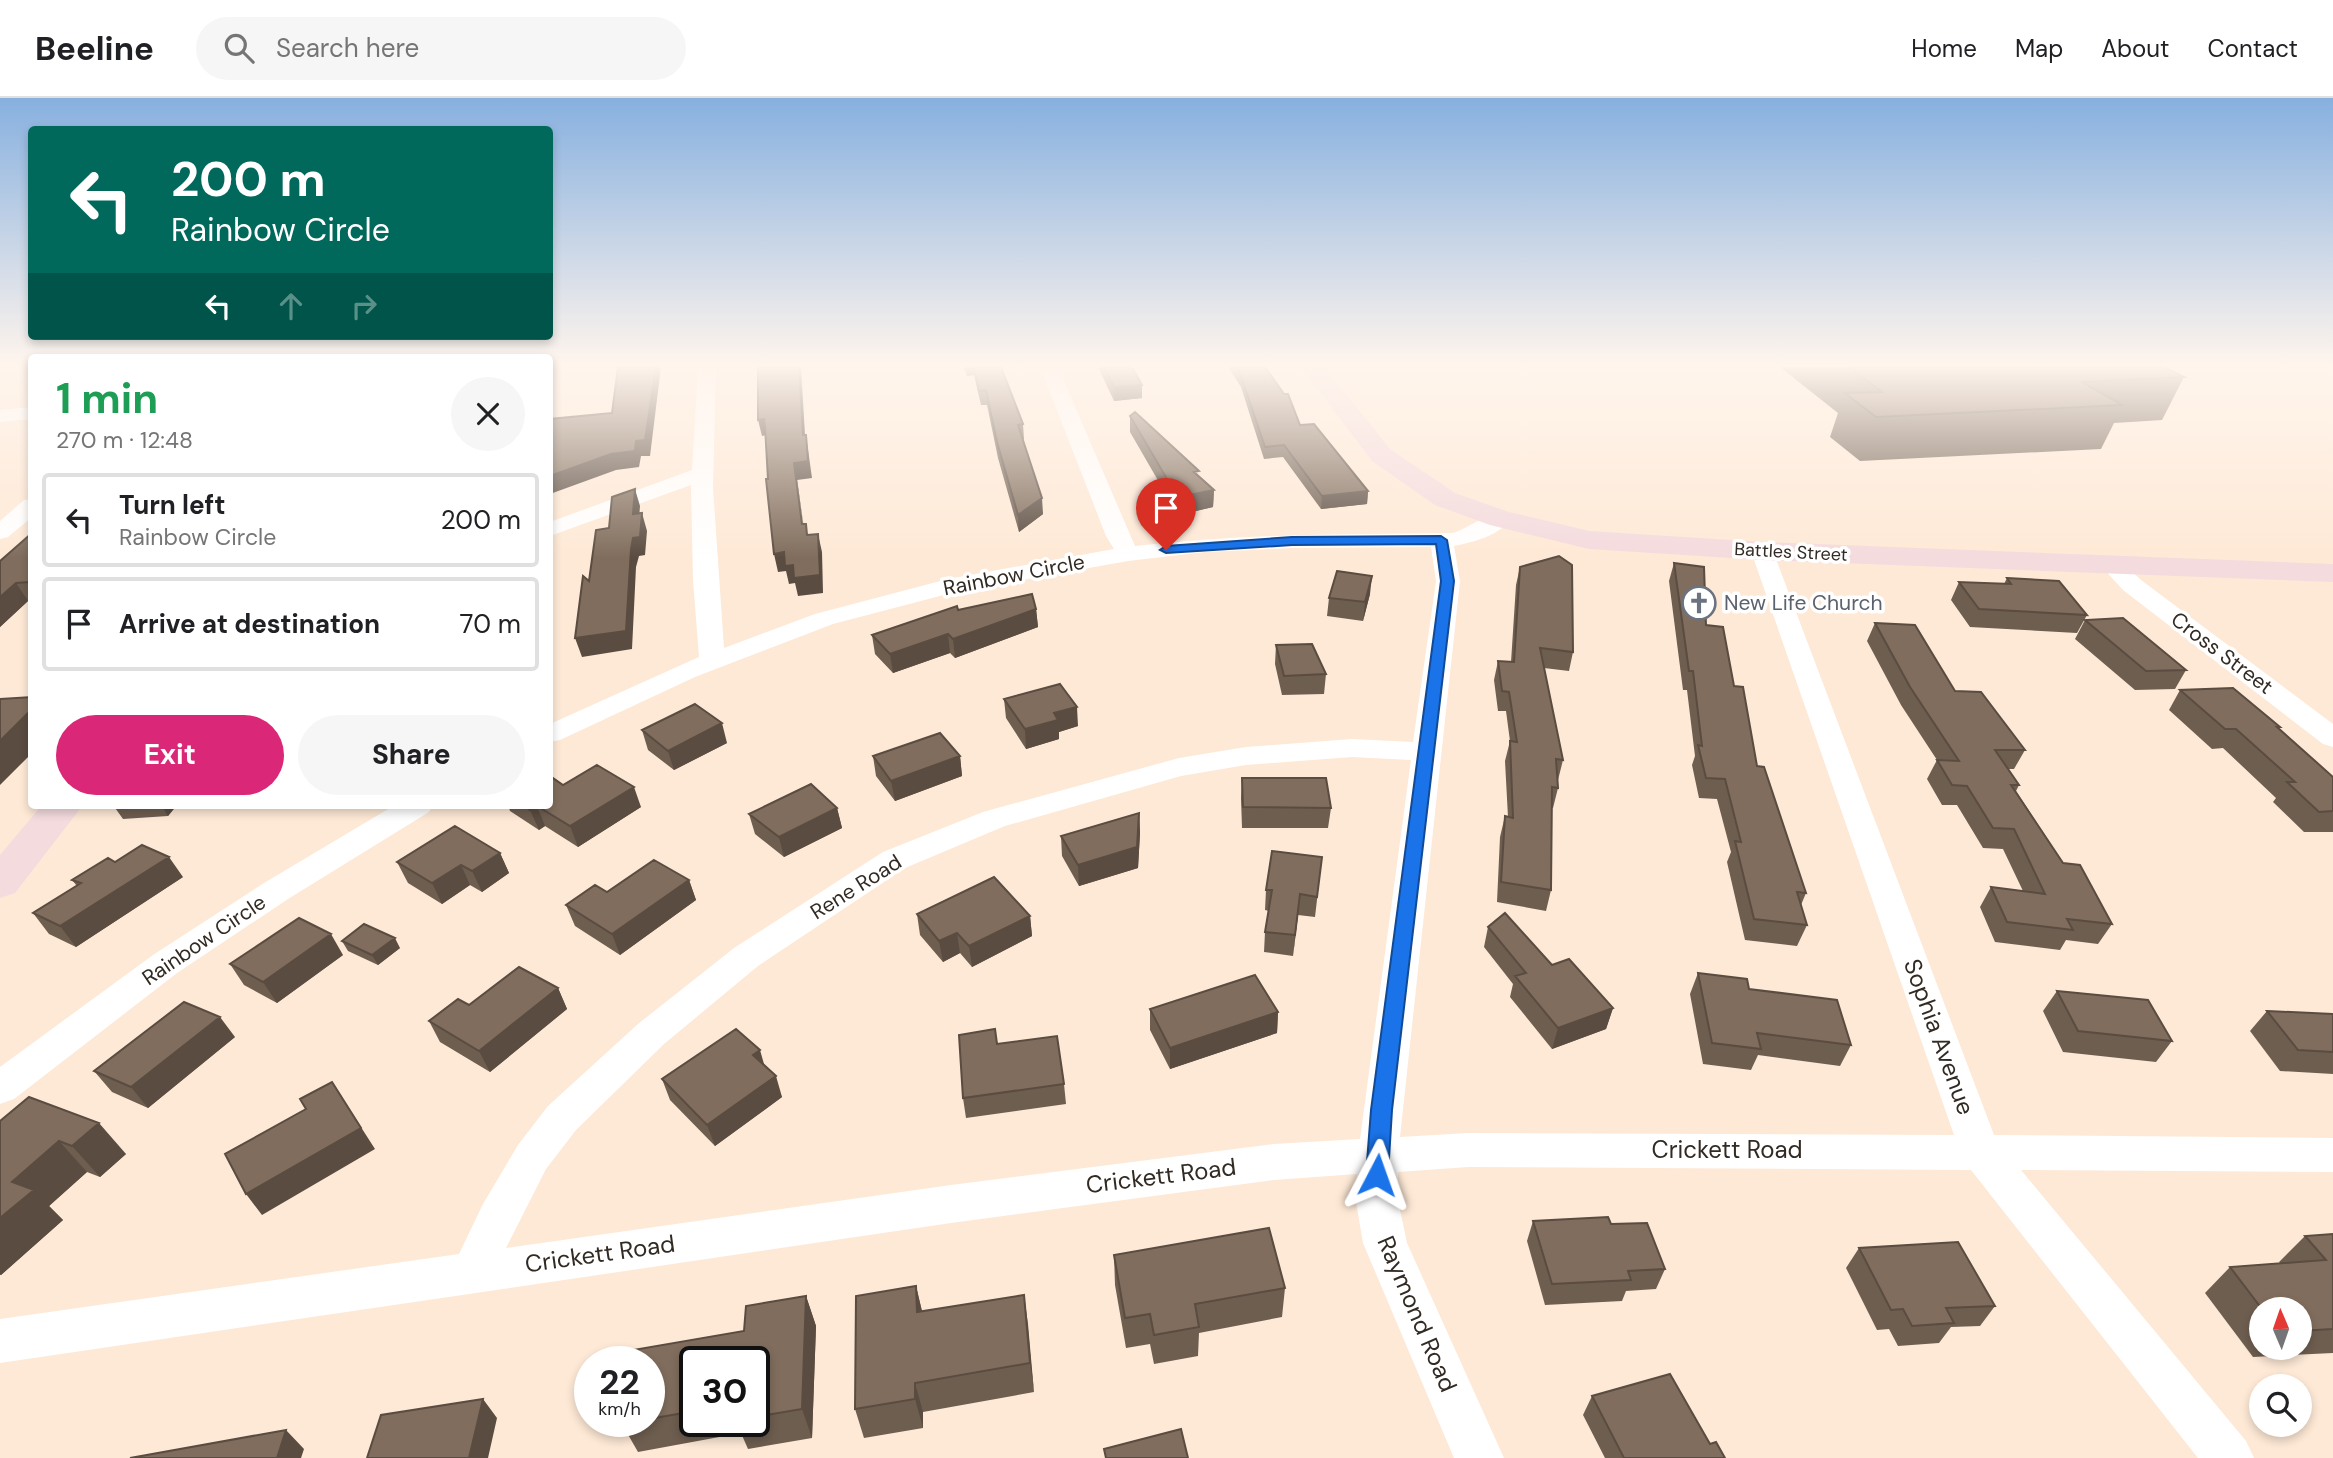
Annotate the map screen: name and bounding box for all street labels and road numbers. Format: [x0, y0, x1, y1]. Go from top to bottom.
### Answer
street label: Battles Street [1734, 537, 1848, 567]
street label: Rainbow Circle [941, 548, 1087, 602]
street label: Cross Street [2165, 605, 2279, 701]
street label: Rene Road [805, 848, 907, 926]
street label: Rainbow Circle [137, 888, 271, 992]
street label: Sophia Avenue [1897, 955, 1982, 1119]
street label: Crickett Road [1651, 1134, 1803, 1165]
street label: Crickett Road [1084, 1151, 1238, 1200]
street label: Crickett Road [523, 1228, 677, 1279]
street label: Raymond Road [1371, 1231, 1464, 1397]

